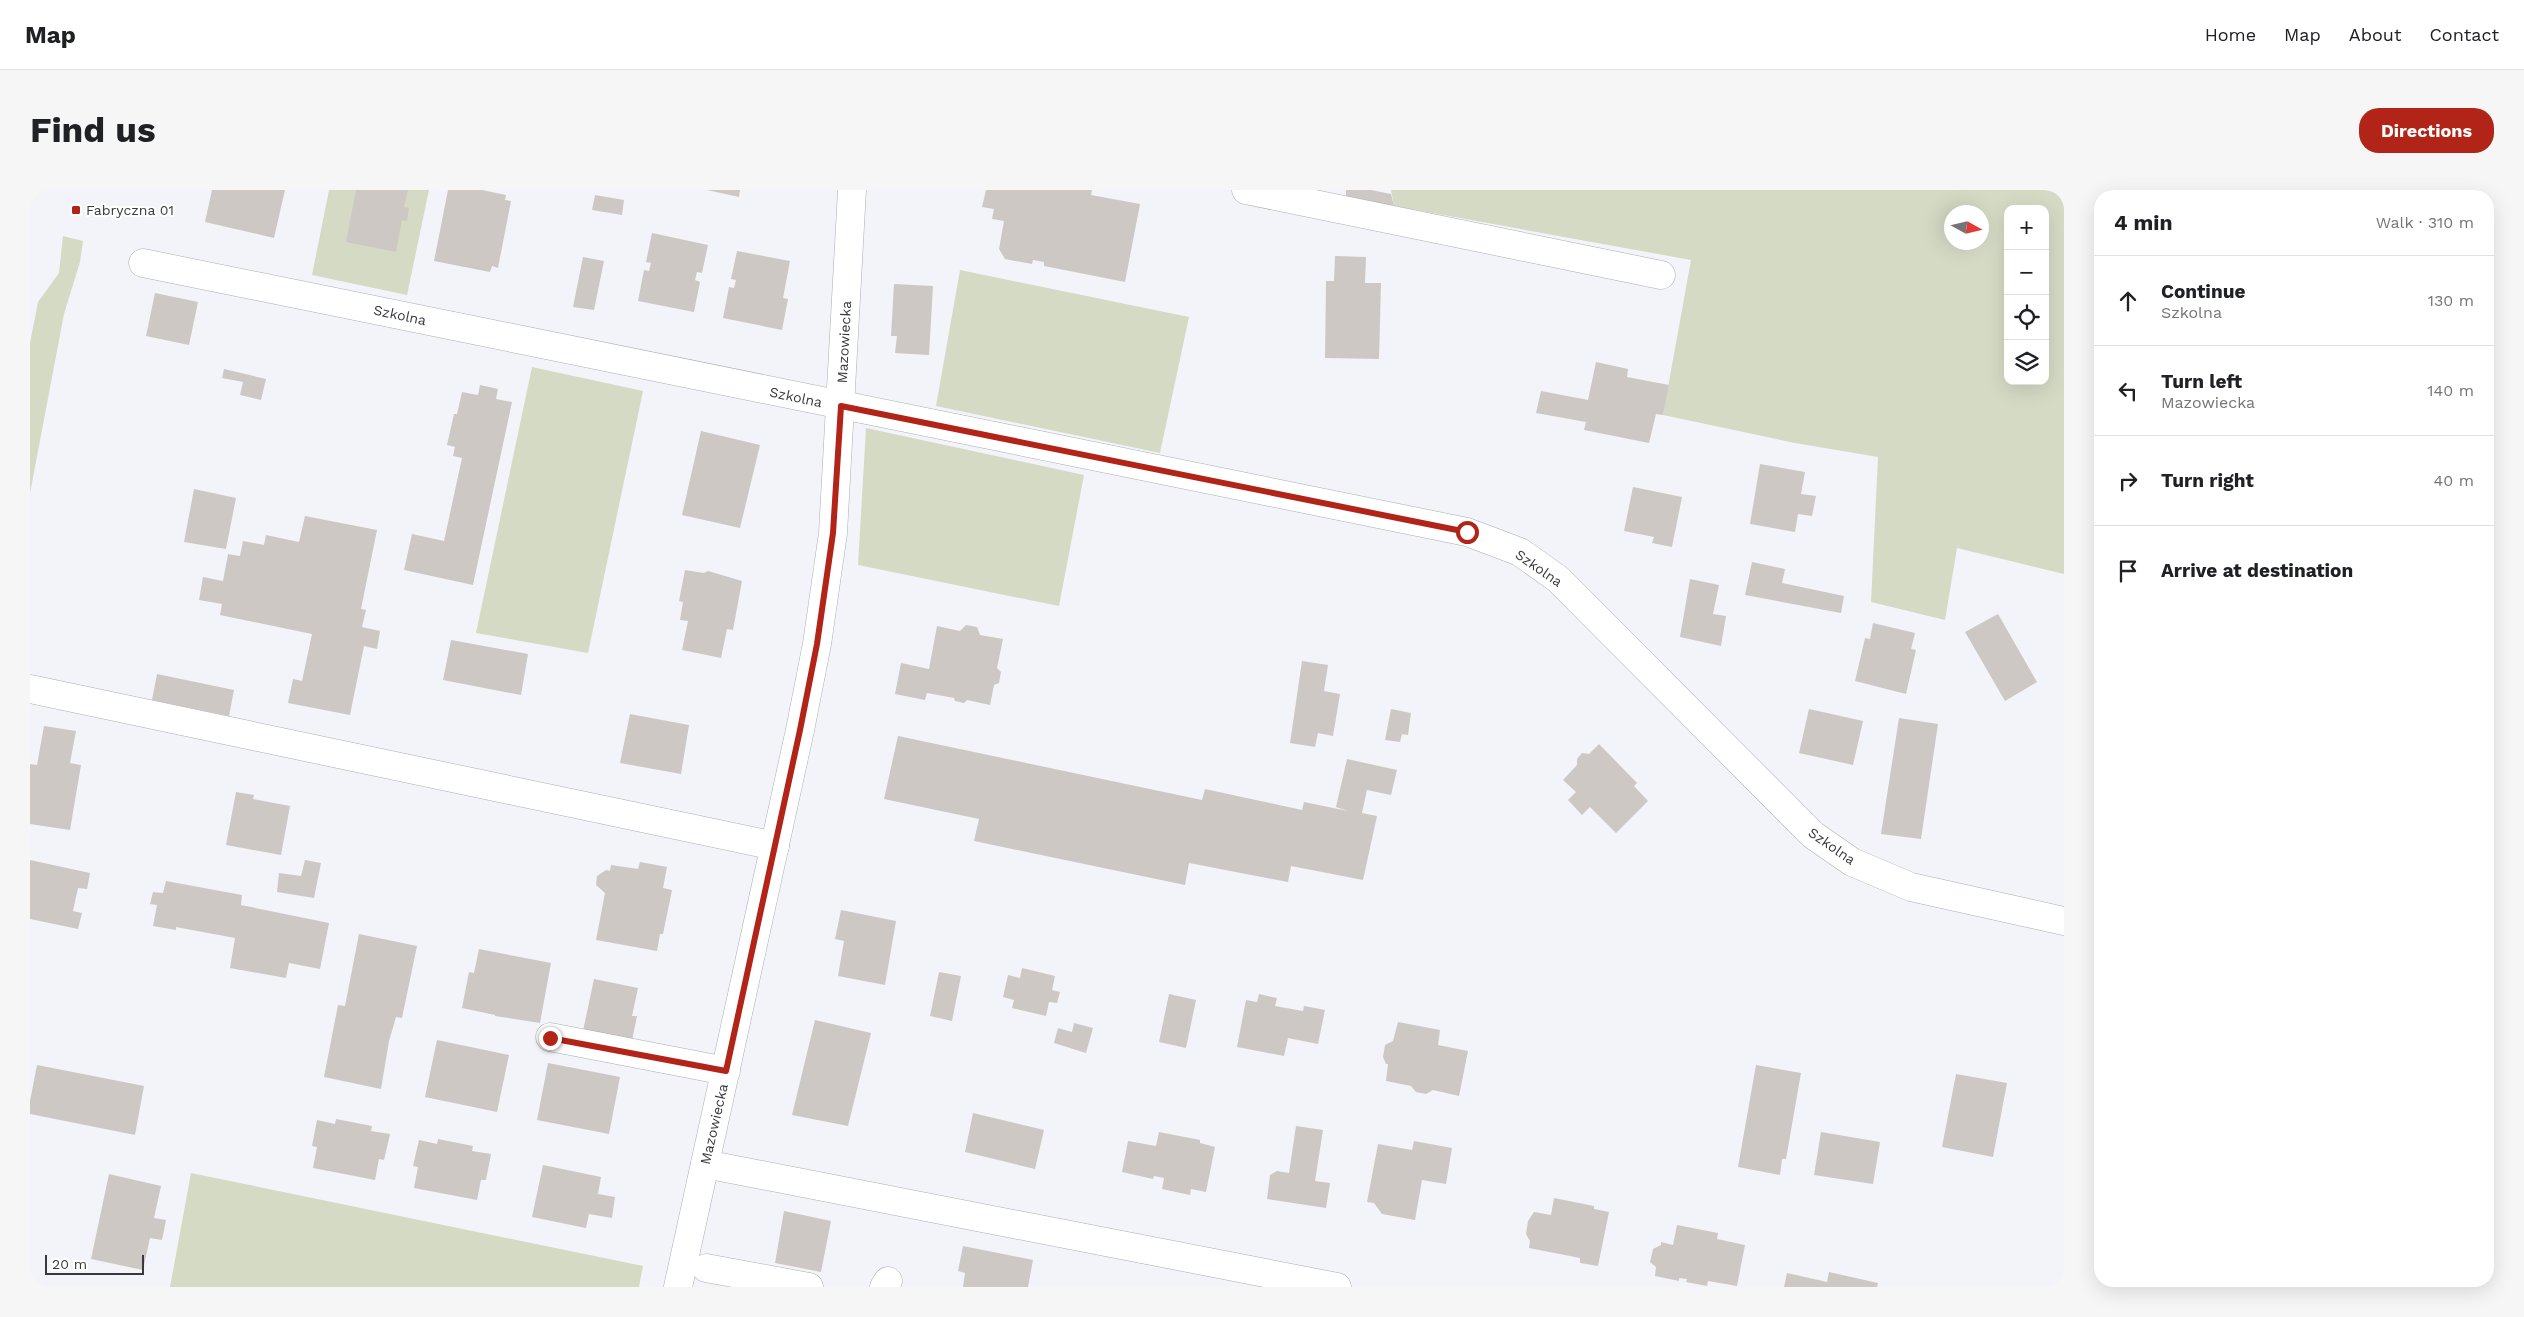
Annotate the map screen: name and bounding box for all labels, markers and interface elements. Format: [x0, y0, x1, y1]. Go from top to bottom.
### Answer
text: Map [25, 21, 76, 49]
text: Home [2205, 24, 2256, 45]
text: Map [2284, 24, 2321, 45]
text: About [2349, 24, 2401, 45]
text: Contact [2429, 24, 2499, 45]
button: Directions [2359, 108, 2494, 153]
text: Find us [30, 109, 156, 151]
place label: Fabryczna 01 [86, 202, 174, 218]
marker: Fabryczna 01 [70, 204, 82, 216]
north arrow [1944, 205, 1989, 250]
map controls [2004, 205, 2049, 385]
button: + [2004, 205, 2049, 250]
text: 4 min [2114, 210, 2172, 235]
text: Walk · 310 m [2376, 213, 2474, 232]
button: − [2004, 250, 2049, 295]
text: Continue [2161, 280, 2245, 303]
icon: ahead [2114, 287, 2142, 315]
text: 130 m [2428, 291, 2474, 310]
button: locate [2004, 295, 2049, 340]
street label: Mazowiecka [834, 300, 854, 384]
street label: Szkolna [372, 302, 428, 328]
text: Szkolna [2161, 303, 2222, 322]
button: layers [2004, 340, 2049, 385]
text: Turn left [2161, 370, 2242, 393]
icon: left [2114, 377, 2142, 405]
text: 140 m [2427, 381, 2474, 400]
street label: Szkolna [768, 384, 824, 410]
text: Mazowiecka [2161, 393, 2255, 412]
icon: right [2114, 467, 2142, 495]
text: Turn right [2161, 469, 2254, 492]
text: 40 m [2434, 471, 2474, 490]
route start [1456, 521, 1479, 544]
street label: Szkolna [1513, 546, 1565, 590]
icon: arrive [2114, 557, 2142, 585]
text: Arrive at destination [2161, 559, 2353, 582]
street label: Szkolna [1806, 824, 1858, 868]
route end [539, 1027, 562, 1050]
street label: Mazowiecka [697, 1082, 731, 1166]
scale bar [45, 1252, 144, 1275]
text: 20 m [52, 1256, 87, 1272]

